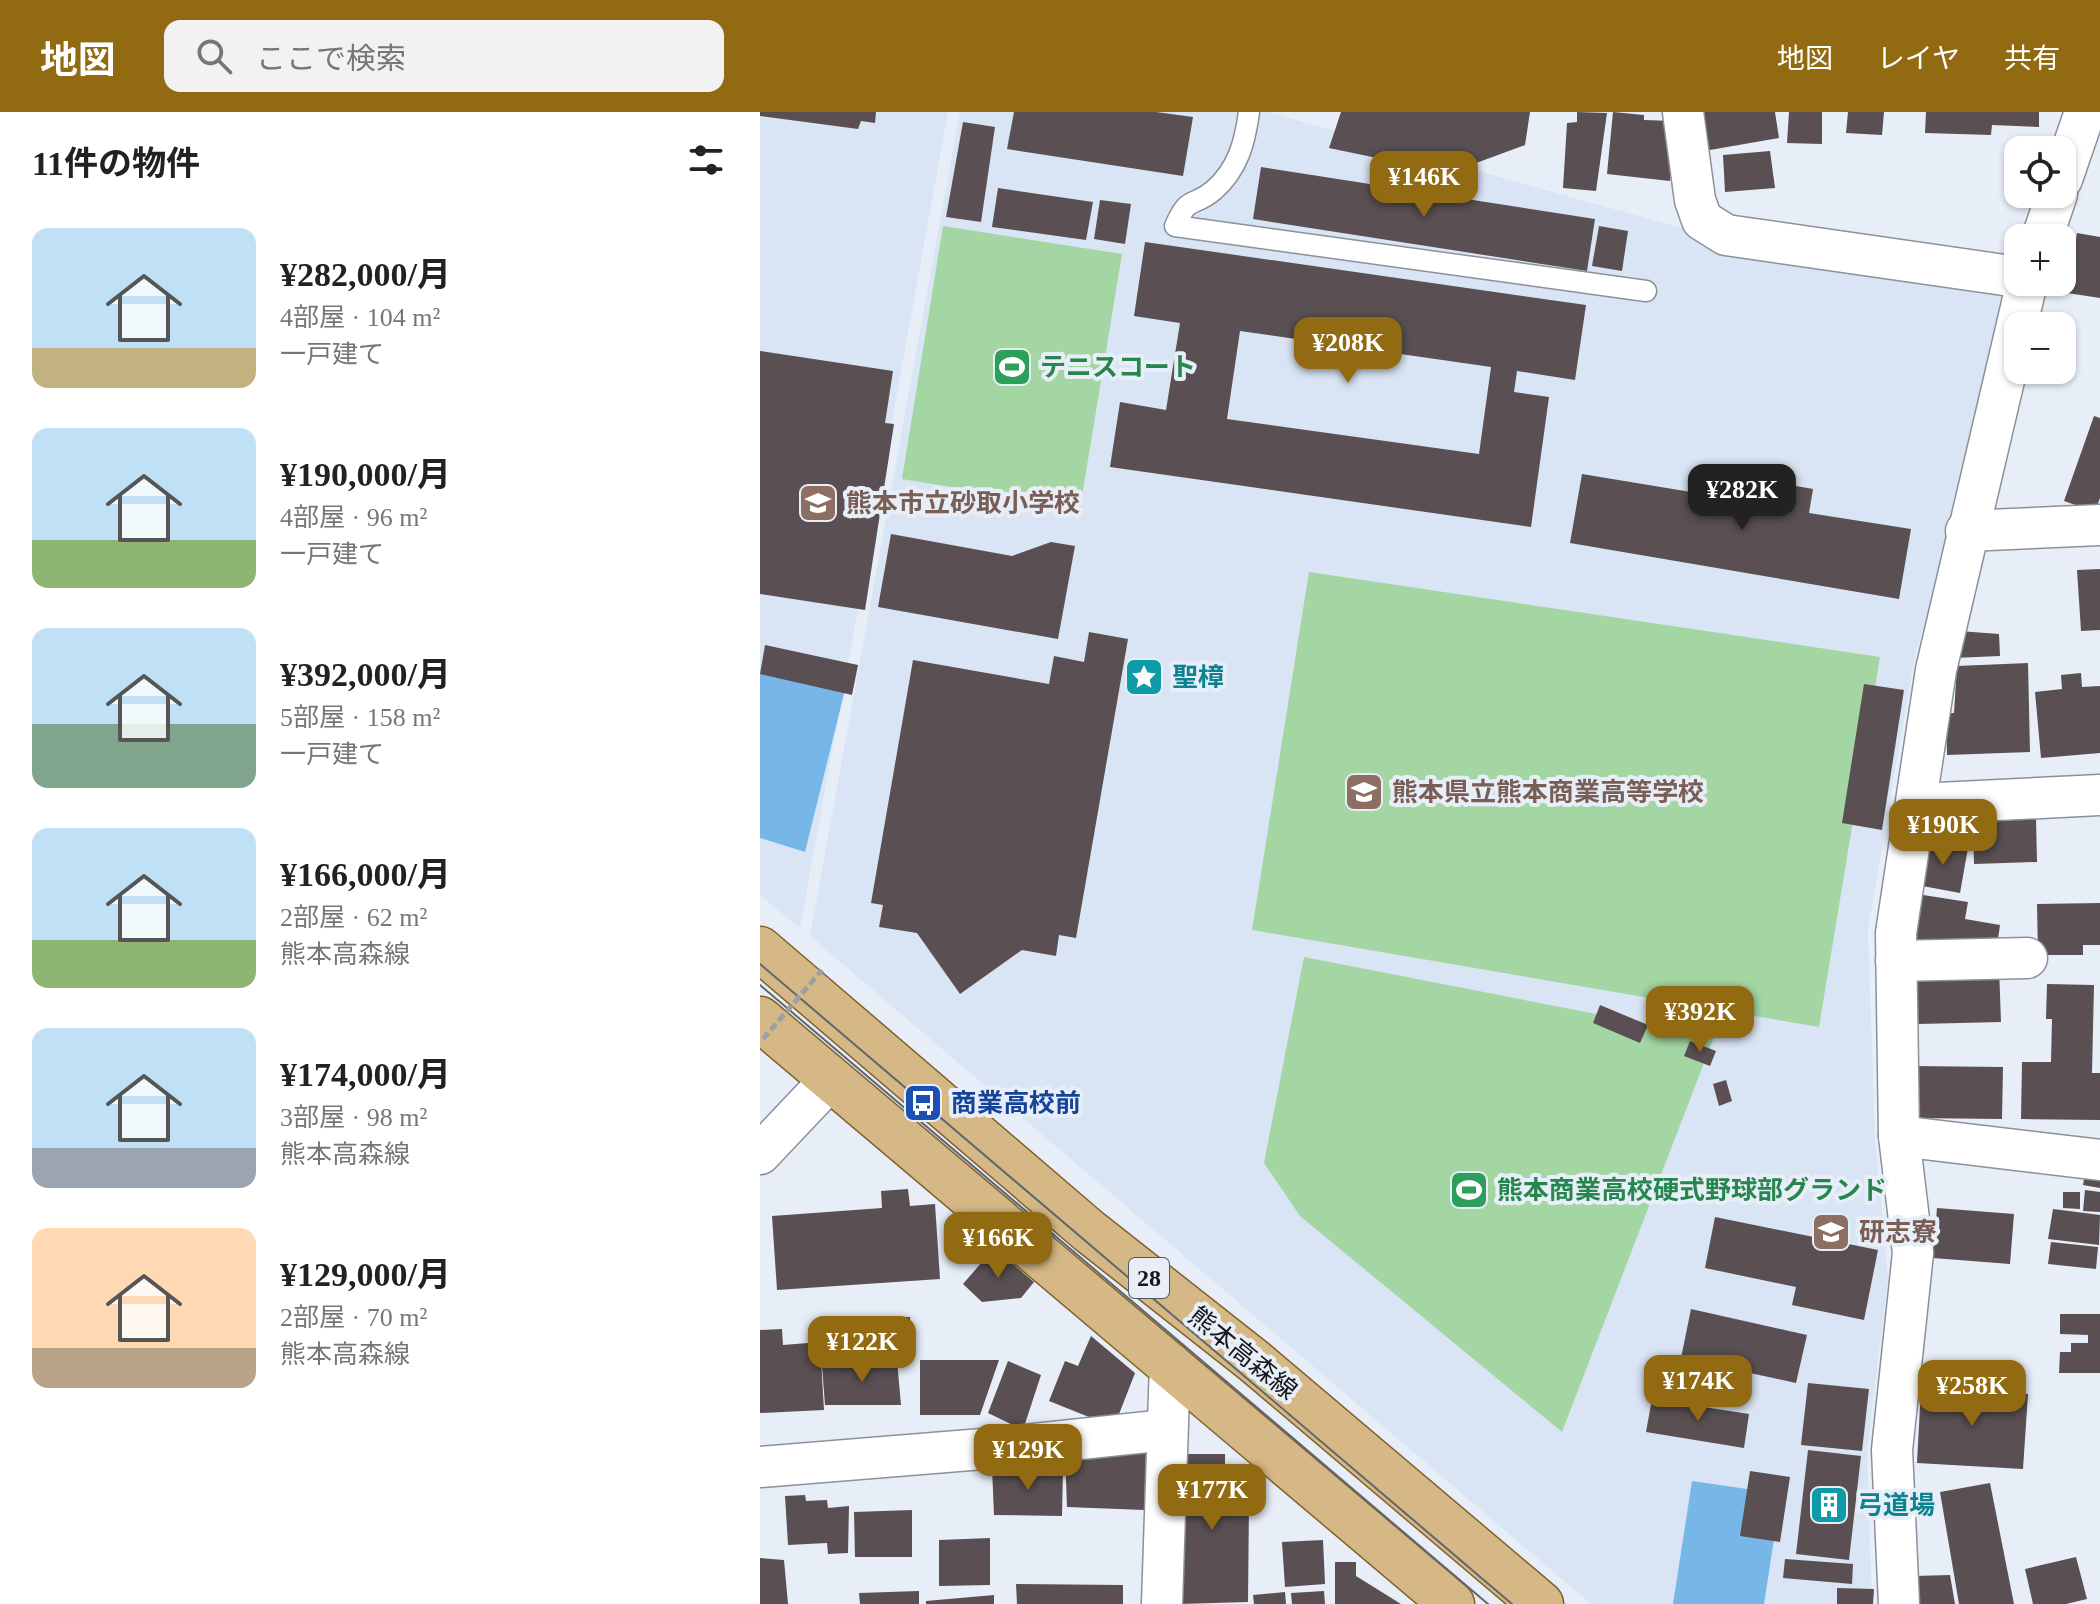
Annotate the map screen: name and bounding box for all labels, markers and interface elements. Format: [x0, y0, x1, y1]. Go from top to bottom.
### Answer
search box [164, 20, 724, 92]
icon: search [192, 34, 236, 78]
text: 地図 [40, 39, 116, 81]
text: ここで検索 [256, 42, 406, 75]
text: 地図 [1777, 43, 1833, 74]
text: レイヤ [1877, 43, 1960, 74]
text: 共有 [2004, 43, 2060, 74]
map controls [2004, 136, 2076, 384]
button: locate [2004, 136, 2076, 208]
icon: filters [684, 138, 728, 182]
text: 11件の物件 [32, 145, 200, 182]
pin: ¥146K [1368, 151, 1480, 219]
text: ¥146K [1388, 162, 1460, 191]
button: + [2004, 224, 2076, 296]
text: ¥282,000/月 [280, 256, 451, 293]
icon: home [96, 260, 192, 356]
text: 4部屋 · 104 m² [280, 303, 440, 332]
button: − [2004, 312, 2076, 384]
pin: ¥208K [1292, 317, 1404, 385]
text: ¥208K [1312, 328, 1384, 357]
text: 一戸建て [280, 340, 384, 369]
sports icon: テニスコート [991, 346, 1033, 388]
place label: テニスコート [1040, 353, 1196, 382]
text: ¥190,000/月 [280, 456, 451, 493]
icon: home [96, 460, 192, 556]
pin: ¥282K [1686, 464, 1798, 532]
text: ¥282K [1706, 475, 1778, 504]
school or university icon: 熊本市立砂取小学校 [797, 482, 839, 524]
place label: 熊本市立砂取小学校 [846, 489, 1080, 518]
text: 4部屋 · 96 m² [280, 503, 427, 532]
text: 一戸建て [280, 540, 384, 569]
text: ¥392,000/月 [280, 656, 451, 693]
place icon: 聖樟 [1123, 656, 1165, 698]
icon: home [96, 660, 192, 756]
place label: 聖樟 [1172, 663, 1224, 692]
text: 5部屋 · 158 m² [280, 703, 440, 732]
text: 一戸建て [280, 740, 384, 769]
school or university icon: 熊本県立熊本商業高等学校 [1343, 771, 1385, 813]
place label: 熊本県立熊本商業高等学校 [1392, 778, 1704, 807]
pin: ¥190K [1887, 799, 1999, 867]
text: ¥190K [1907, 810, 1979, 839]
text: ¥166,000/月 [280, 856, 451, 893]
icon: home [96, 860, 192, 956]
text: 2部屋 · 62 m² [280, 903, 427, 932]
text: 熊本高森線 [280, 940, 410, 969]
pin: ¥392K [1644, 986, 1756, 1054]
text: ¥392K [1664, 997, 1736, 1026]
text: ¥174,000/月 [280, 1056, 451, 1093]
icon: home [96, 1060, 192, 1156]
bus stop icon: 商業高校前 [902, 1082, 944, 1124]
place label: 商業高校前 [951, 1089, 1081, 1118]
text: 3部屋 · 98 m² [280, 1103, 427, 1132]
text: 熊本高森線 [280, 1140, 410, 1169]
sports icon: 熊本商業高校硬式野球部グランド [1448, 1169, 1490, 1211]
place label: 熊本商業高校硬式野球部グランド [1497, 1176, 1887, 1205]
school or university icon: 研志寮 [1810, 1211, 1852, 1253]
pin: ¥166K [942, 1212, 1054, 1280]
place label: 研志寮 [1859, 1218, 1937, 1247]
text: ¥166K [962, 1223, 1034, 1252]
text: ¥129,000/月 [280, 1256, 451, 1293]
road number: 28 [1129, 1258, 1169, 1298]
icon: home [96, 1260, 192, 1356]
street label: 熊本高森線 [1183, 1301, 1302, 1406]
text: 2部屋 · 70 m² [280, 1303, 427, 1332]
pin: ¥122K [806, 1316, 918, 1384]
text: ¥122K [826, 1327, 898, 1356]
text: 熊本高森線 [280, 1340, 410, 1369]
pin: ¥174K [1642, 1355, 1754, 1423]
pin: ¥258K [1916, 1360, 2028, 1428]
text: ¥174K [1662, 1366, 1734, 1395]
text: ¥258K [1936, 1371, 2008, 1400]
pin: ¥129K [972, 1424, 1084, 1492]
text: ¥129K [992, 1435, 1064, 1464]
pin: ¥177K [1156, 1464, 1268, 1532]
text: ¥177K [1176, 1475, 1248, 1504]
building icon: 弓道場 [1808, 1484, 1850, 1526]
place label: 弓道場 [1857, 1491, 1935, 1520]

